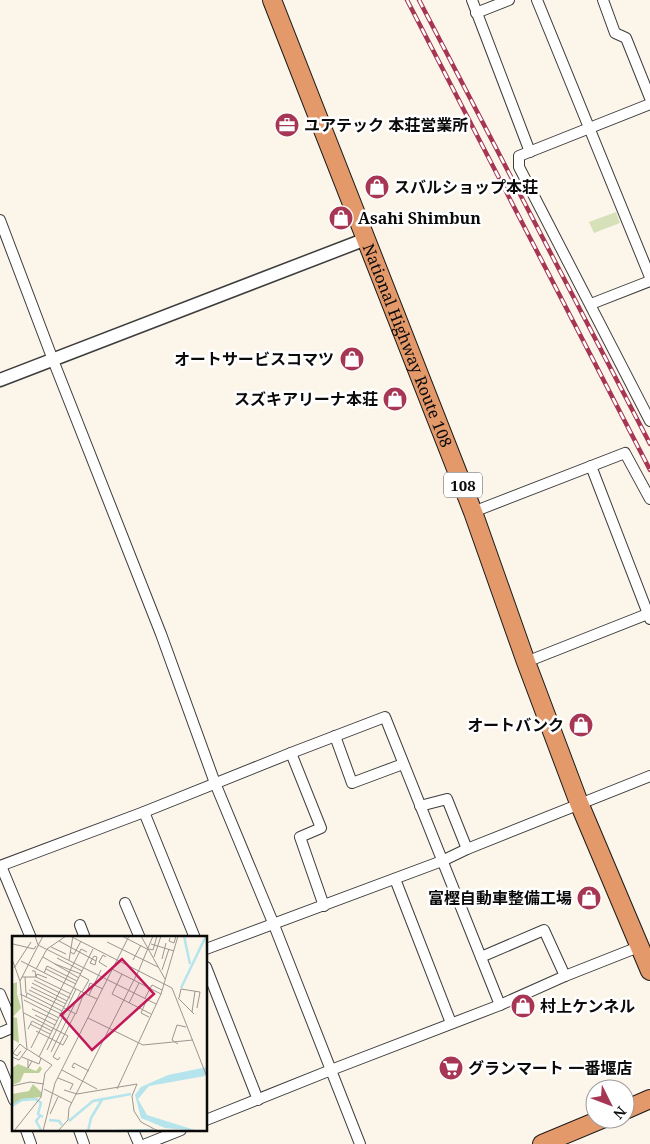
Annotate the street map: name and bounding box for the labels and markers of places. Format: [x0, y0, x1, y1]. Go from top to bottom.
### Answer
office icon: ユアテック 本荘営業所 [274, 112, 300, 138]
place label: ユアテック 本荘営業所 [304, 114, 468, 136]
shop icon: スバルショップ本荘 [364, 174, 390, 200]
place label: スバルショップ本荘 [394, 176, 538, 198]
shop icon: Asahi Shimbun [328, 205, 354, 231]
place label: Asahi Shimbun [358, 207, 481, 229]
shop icon: オートサービスコマツ [339, 346, 365, 372]
place label: オートサービスコマツ [174, 348, 334, 370]
shop icon: スズキアリーナ本荘 [382, 386, 408, 412]
place label: スズキアリーナ本荘 [234, 388, 378, 410]
shop icon: オートバンク [568, 712, 594, 738]
place label: オートバンク [467, 714, 564, 736]
shop icon: 富樫自動車整備工場 [576, 885, 602, 911]
place label: 富樫自動車整備工場 [428, 887, 572, 909]
shop icon: 村上ケンネル [510, 993, 536, 1019]
place label: 村上ケンネル [540, 995, 635, 1017]
supermarket icon: グランマート 一番堰店 [438, 1055, 464, 1081]
place label: グランマート 一番堰店 [468, 1057, 632, 1079]

